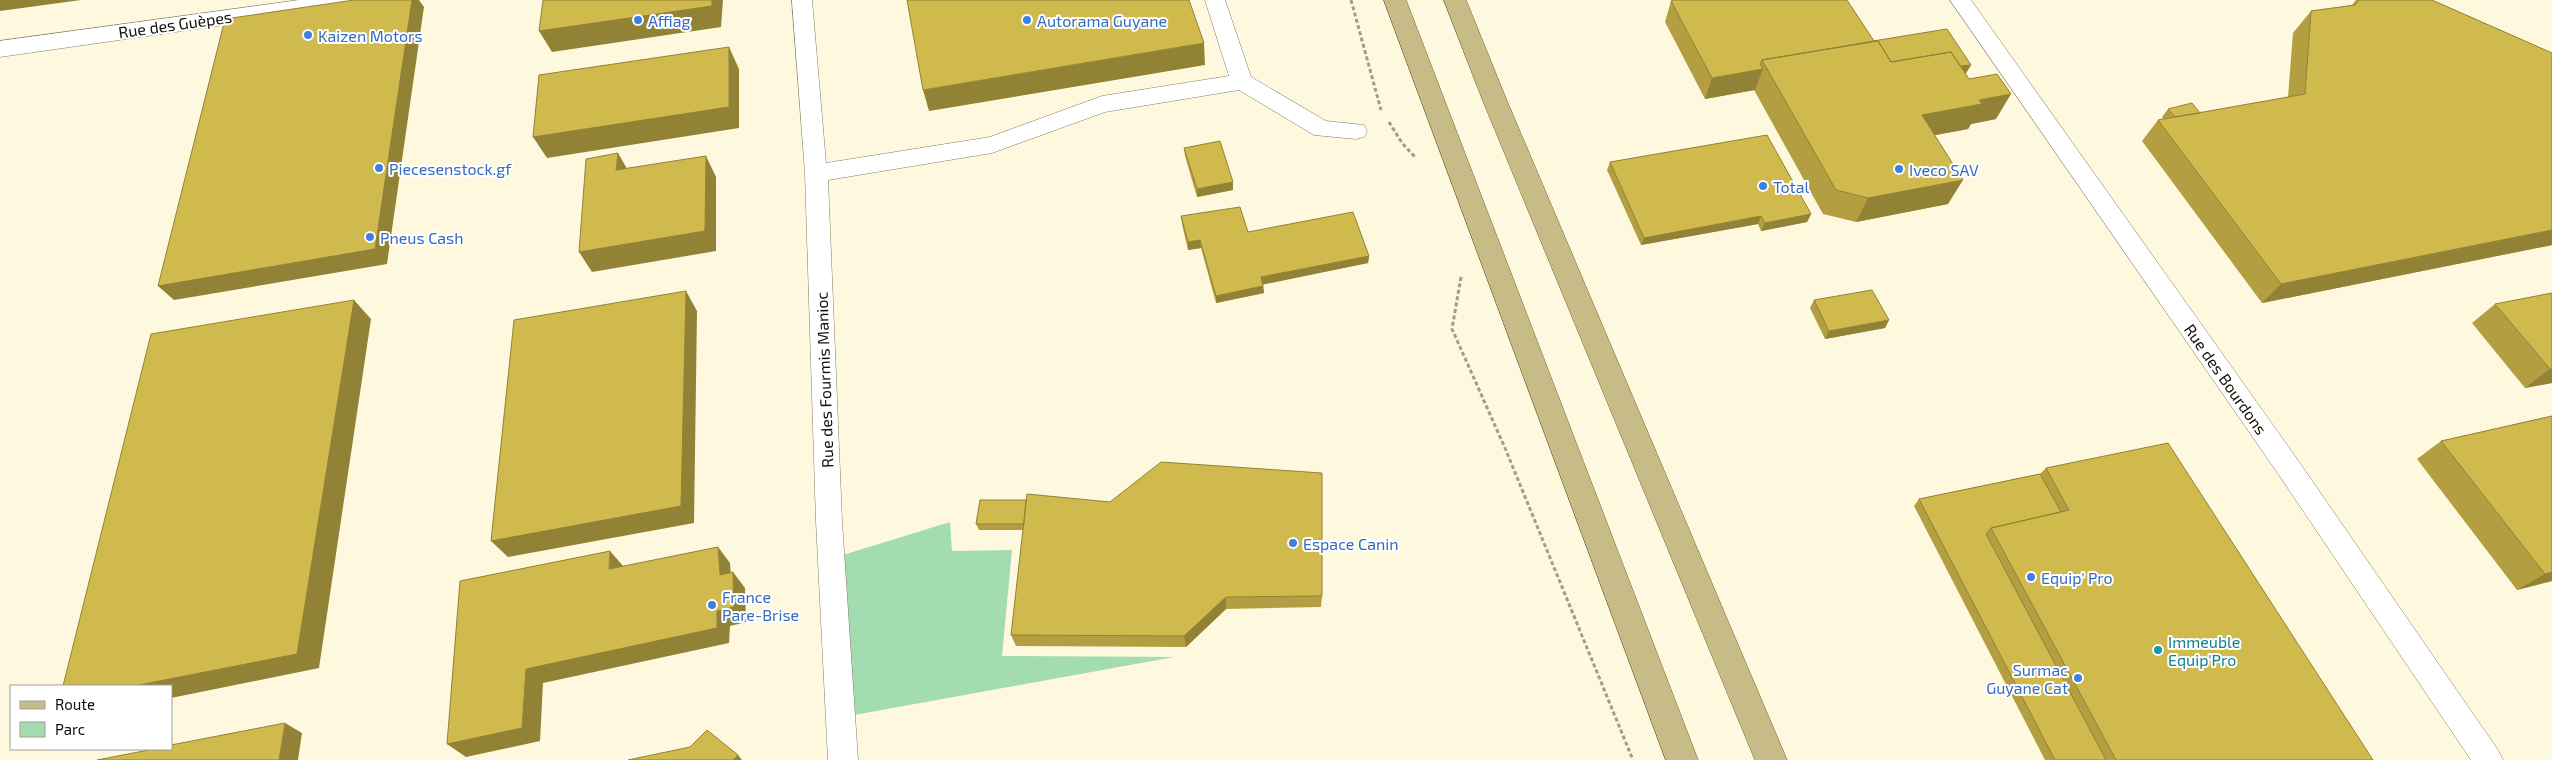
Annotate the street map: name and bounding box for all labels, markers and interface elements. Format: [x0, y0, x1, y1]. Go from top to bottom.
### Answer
street label: Rue des Guèpes [117, 7, 233, 41]
place label: Affiag [648, 11, 690, 30]
place label: Autorama Guyane [1037, 11, 1167, 30]
marker: Affiag [632, 14, 644, 26]
marker: Autorama Guyane [1021, 14, 1033, 26]
place label: Kaizen Motors [318, 26, 423, 45]
marker: Kaizen Motors [302, 29, 314, 41]
place label: Piecesenstock.gf [389, 159, 512, 178]
place label: Iveco SAV [1909, 160, 1979, 179]
marker: Piecesenstock.gf [373, 162, 385, 174]
marker: Iveco SAV [1893, 163, 1905, 175]
place label: Total [1773, 177, 1809, 196]
marker: Total [1757, 180, 1769, 192]
place label: Pneus Cash [380, 228, 463, 247]
marker: Pneus Cash [364, 231, 376, 243]
street label: Rue des Fourmis Manioc [811, 291, 837, 468]
street label: Rue des Bourdons [2181, 320, 2271, 438]
place label: Espace Canin [1303, 534, 1398, 553]
marker: Espace Canin [1287, 537, 1299, 549]
place label: Equip' Pro [2041, 568, 2113, 587]
marker: Equip' Pro [2025, 571, 2037, 583]
place label: France Pare-Brise [722, 587, 799, 624]
marker: France Pare-Brise [706, 599, 718, 611]
place label: Immeuble Equip'Pro [2168, 632, 2240, 669]
marker: Immeuble Equip'Pro [2152, 644, 2164, 656]
place label: Surmac Guyane Cat [1986, 660, 2068, 697]
marker: Surmac Guyane Cat [2072, 672, 2084, 684]
legend [10, 685, 172, 750]
text: Route [55, 695, 95, 713]
text: Parc [55, 720, 85, 738]

